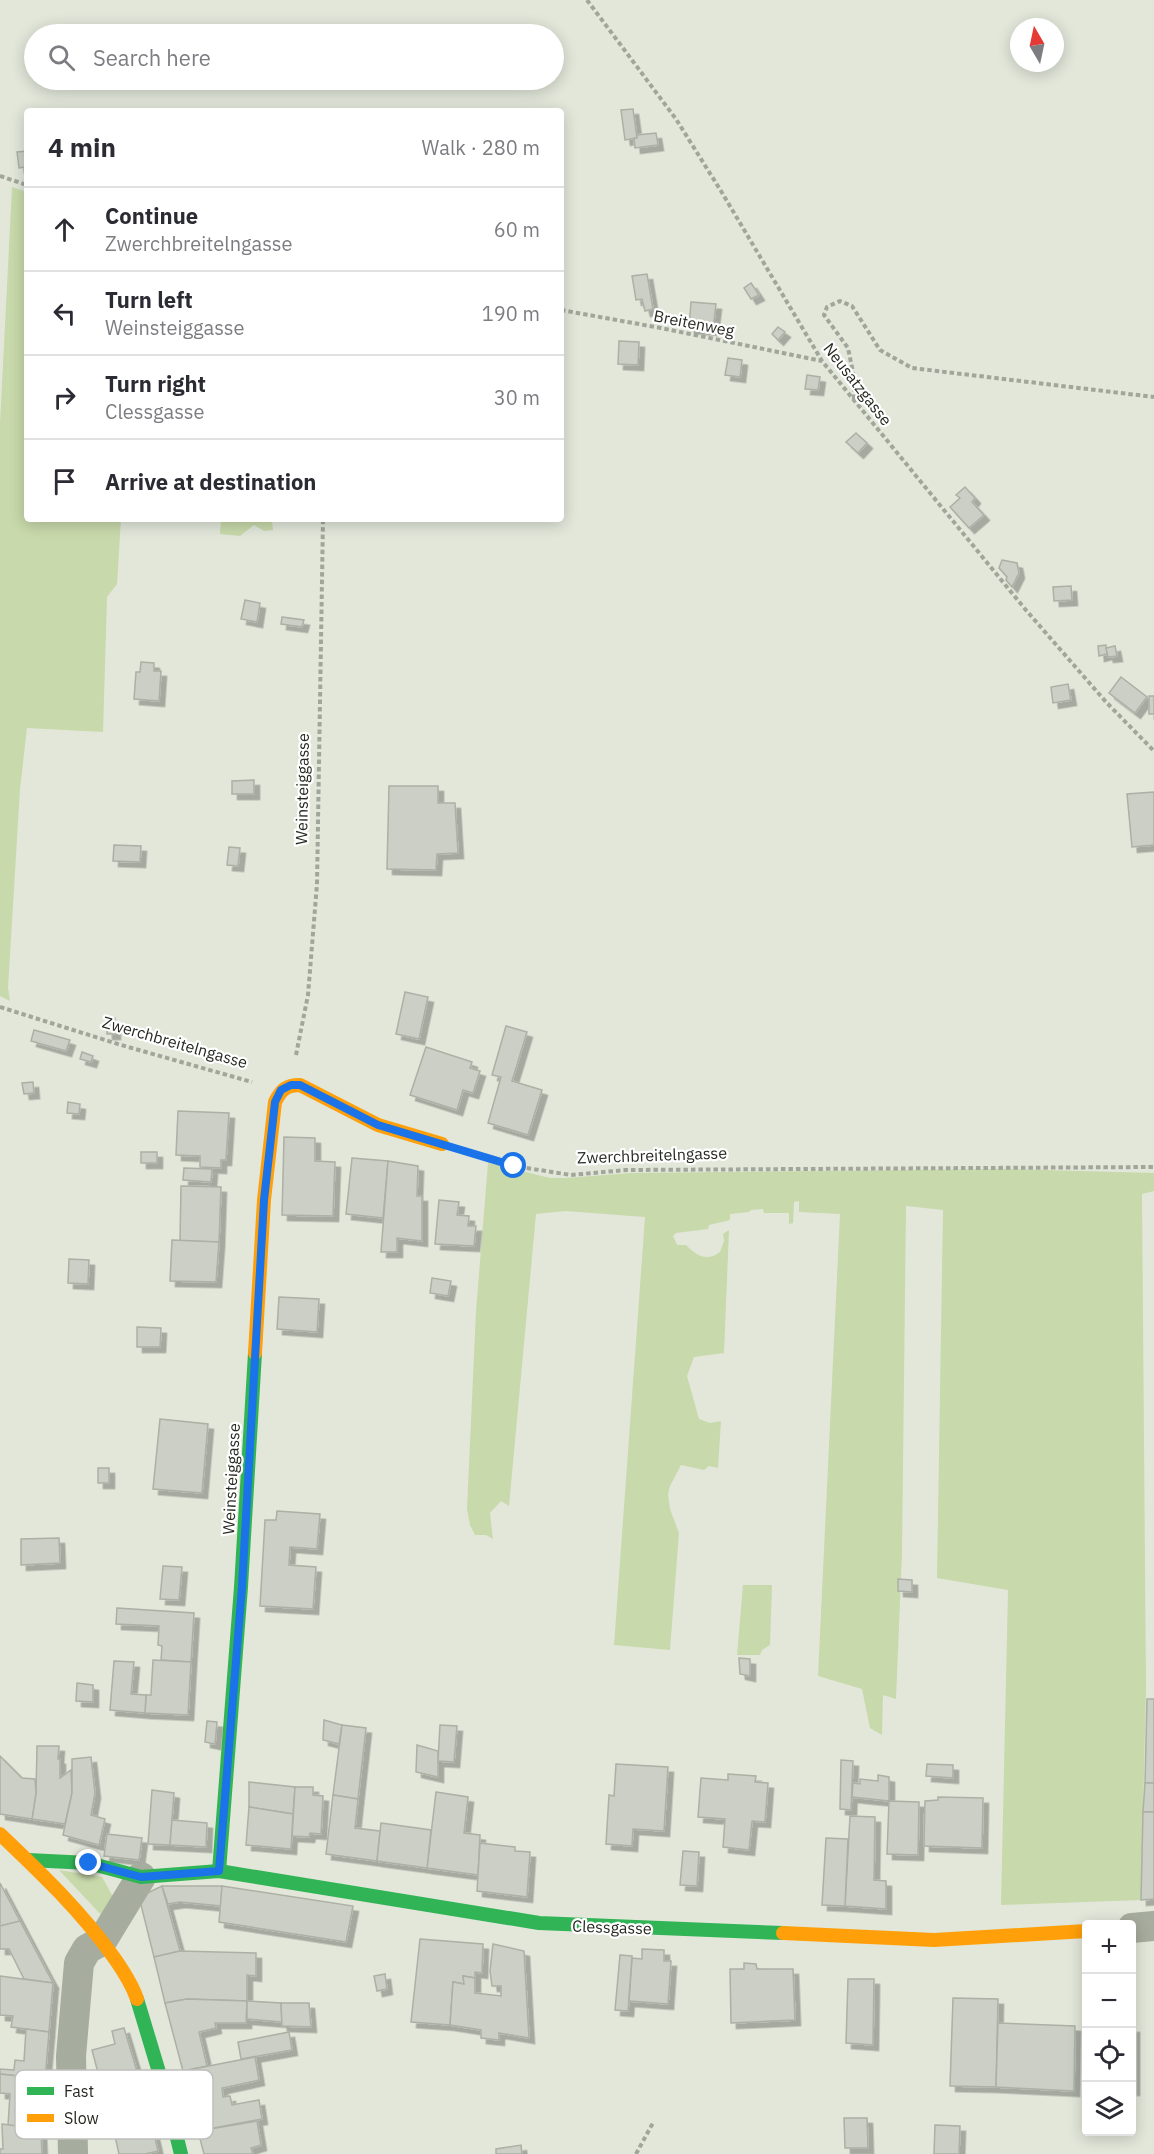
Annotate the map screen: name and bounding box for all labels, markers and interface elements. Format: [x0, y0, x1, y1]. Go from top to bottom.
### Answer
north arrow [1010, 18, 1064, 72]
search box [24, 24, 564, 90]
icon: search [45, 41, 78, 74]
text: Search here [93, 43, 211, 72]
text: 4 min [48, 130, 116, 164]
text: Walk · 280 m [422, 134, 540, 161]
text: Continue [105, 201, 198, 230]
icon: ahead [48, 213, 81, 246]
text: 60 m [494, 216, 540, 243]
text: Zwerchbreitelngasse [105, 230, 293, 257]
text: Turn left [105, 285, 193, 314]
icon: left [48, 297, 81, 330]
text: 190 m [482, 300, 540, 327]
street label: Breitenweg [652, 305, 737, 341]
text: Weinsteiggasse [105, 314, 245, 341]
street label: Neusatzgasse [819, 339, 897, 430]
text: Turn right [105, 369, 206, 398]
icon: right [48, 381, 81, 414]
text: 30 m [494, 384, 540, 411]
text: Clessgasse [105, 398, 205, 425]
icon: arrive [48, 465, 81, 498]
text: Arrive at destination [105, 467, 316, 496]
street label: Weinsteiggasse [291, 733, 313, 845]
street label: Zwerchbreitelngasse [100, 1012, 250, 1072]
street label: Zwerchbreitelngasse [577, 1142, 728, 1168]
route start [500, 1152, 526, 1178]
street label: Weinsteiggasse [218, 1423, 244, 1535]
route end [75, 1849, 101, 1875]
street label: Clessgasse [572, 1916, 652, 1938]
map controls [1082, 1920, 1136, 2136]
button: + [1082, 1920, 1136, 1974]
button: − [1082, 1974, 1136, 2028]
button: locate [1082, 2028, 1136, 2082]
legend [15, 2070, 213, 2139]
text: Fast [64, 2081, 94, 2101]
button: layers [1082, 2082, 1136, 2136]
text: Slow [64, 2108, 99, 2128]

